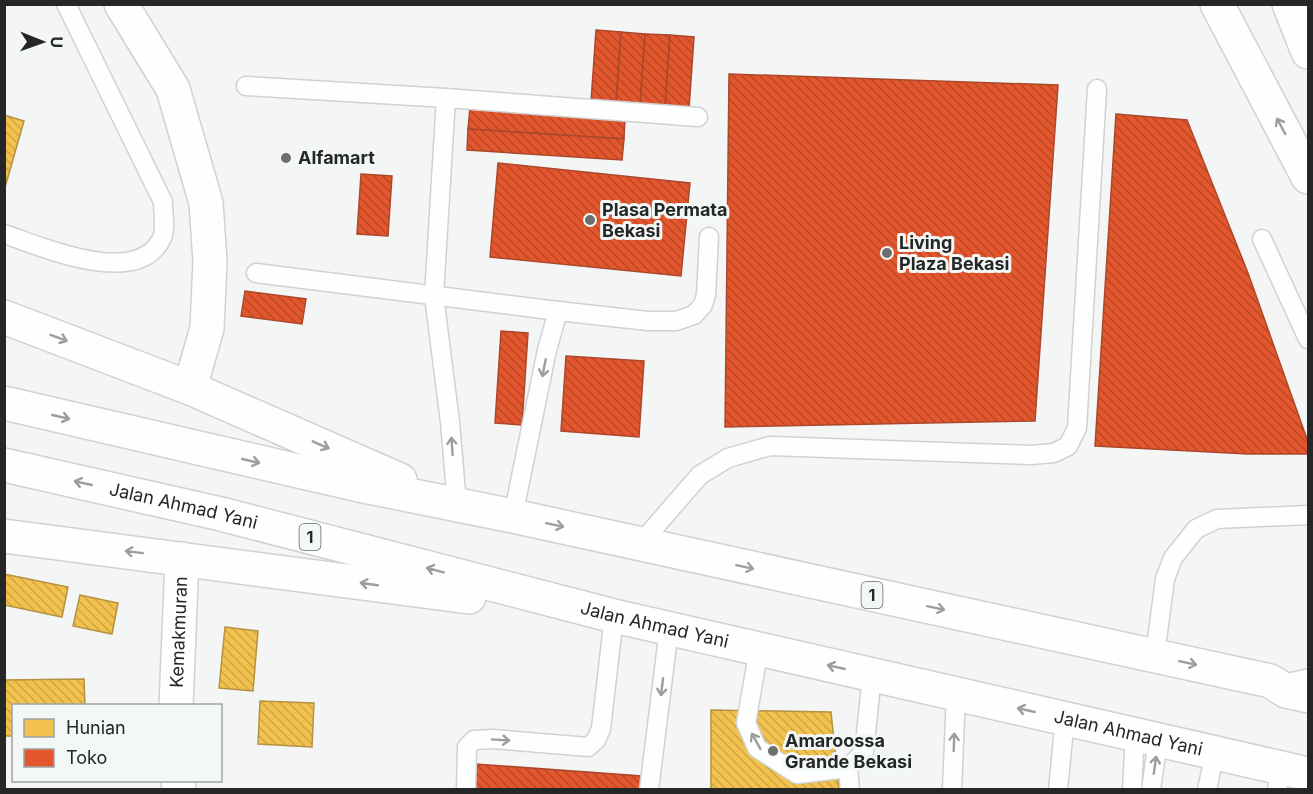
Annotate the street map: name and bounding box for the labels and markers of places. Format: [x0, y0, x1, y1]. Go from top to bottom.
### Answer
place label: Alfamart [298, 147, 375, 168]
marker: Alfamart [279, 151, 293, 165]
place label: Plasa Permata Bekasi [602, 199, 728, 241]
marker: Plasa Permata Bekasi [583, 213, 597, 227]
place label: Living Plaza Bekasi [899, 232, 1010, 274]
marker: Living Plaza Bekasi [880, 246, 894, 260]
place label: Amaroossa Grande Bekasi [785, 730, 912, 772]
marker: Amaroossa Grande Bekasi [766, 744, 780, 758]

